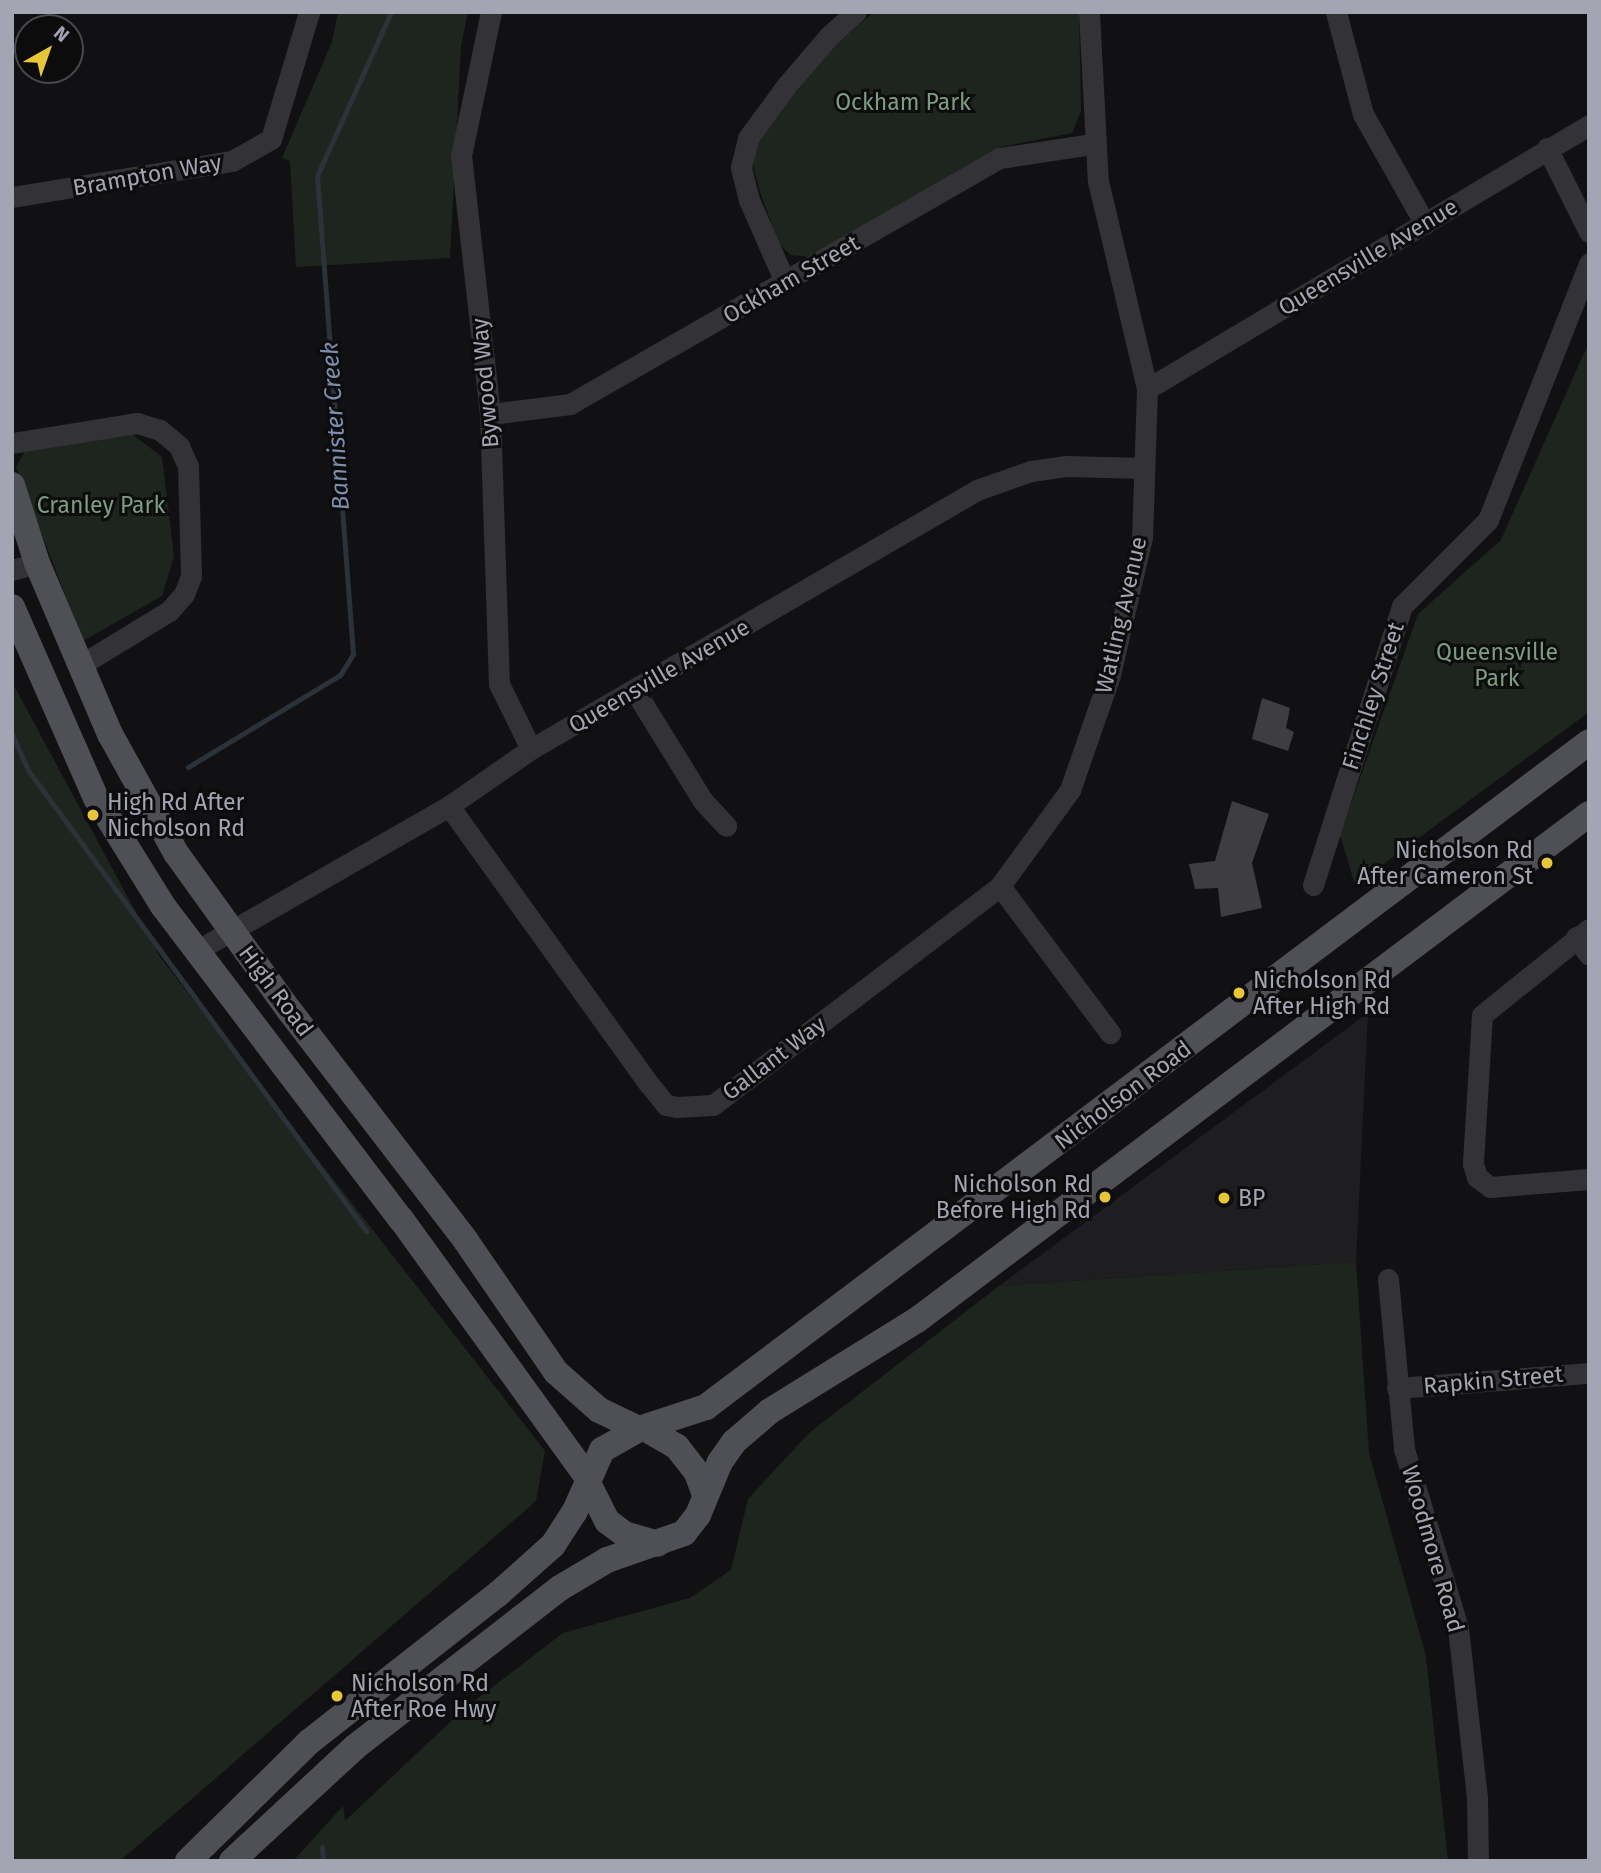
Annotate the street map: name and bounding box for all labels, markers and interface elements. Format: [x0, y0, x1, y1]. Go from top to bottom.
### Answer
north arrow [14, 14, 84, 84]
text: N [49, 21, 74, 47]
park label: Ockham Park [835, 88, 971, 116]
street label: Brampton Way [70, 148, 224, 202]
street label: Queensville Avenue [1273, 193, 1463, 321]
street label: Ockham Street [718, 229, 864, 329]
street label: Bywood Way [466, 317, 504, 449]
water label: Bannister Creek [316, 341, 356, 511]
park label: Cranley Park [37, 491, 165, 519]
street label: Watling Avenue [1090, 534, 1152, 696]
street label: Queensville Avenue [564, 613, 754, 739]
street label: Finchley Street [1336, 619, 1410, 773]
park label: Queensville Park [1436, 638, 1558, 692]
place label: High Rd After Nicholson Rd [107, 788, 245, 842]
marker: High Rd After Nicholson Rd [85, 807, 101, 823]
place label: Nicholson Rd After Cameron St [1357, 836, 1533, 890]
marker: Nicholson Rd After Cameron St [1539, 855, 1555, 871]
street label: High Road [233, 940, 319, 1042]
place label: Nicholson Rd After High Rd [1253, 966, 1391, 1020]
marker: Nicholson Rd After High Rd [1231, 985, 1247, 1001]
street label: Gallant Way [717, 1010, 831, 1106]
street label: Nicholson Road [1049, 1035, 1197, 1155]
place label: Nicholson Rd Before High Rd [936, 1170, 1091, 1224]
place label: BP [1238, 1184, 1265, 1212]
marker: Nicholson Rd Before High Rd [1097, 1189, 1113, 1205]
marker: BP [1216, 1190, 1232, 1206]
street label: Rapkin Street [1422, 1360, 1564, 1400]
street label: Woodmore Road [1396, 1462, 1470, 1636]
place label: Nicholson Rd After Roe Hwy [351, 1669, 496, 1723]
marker: Nicholson Rd After Roe Hwy [329, 1688, 345, 1704]

